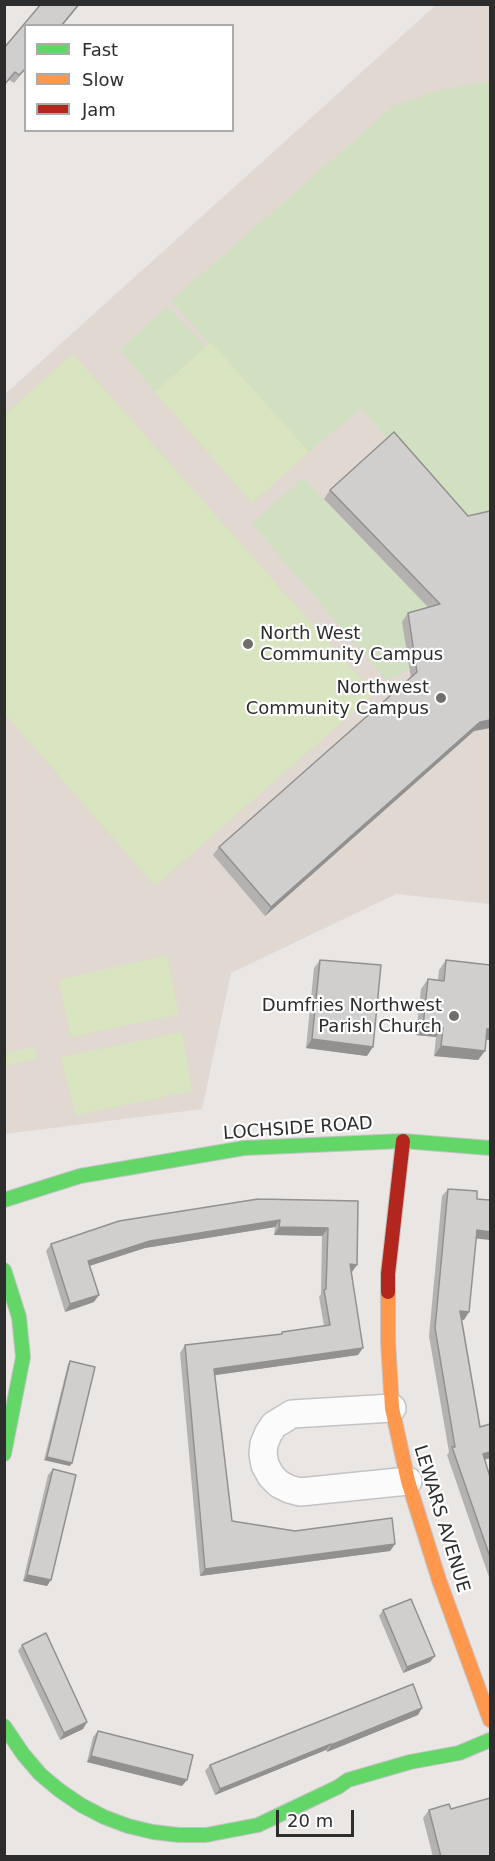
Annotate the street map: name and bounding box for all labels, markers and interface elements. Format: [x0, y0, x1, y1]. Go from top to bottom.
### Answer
legend [24, 24, 234, 132]
text: Fast [82, 39, 118, 60]
text: Slow [82, 69, 124, 90]
text: Jam [82, 99, 116, 120]
place label: North West Community Campus [260, 623, 443, 666]
marker: North West Community Campus [241, 637, 255, 651]
place label: Northwest Community Campus [246, 677, 429, 720]
marker: Northwest Community Campus [434, 691, 448, 705]
place label: Dumfries Northwest Parish Church [262, 995, 442, 1038]
marker: Dumfries Northwest Parish Church [447, 1009, 461, 1023]
street label: LOCHSIDE ROAD [222, 1113, 374, 1145]
street label: LEWARS AVENUE [408, 1443, 474, 1595]
scale bar [279, 1798, 357, 1836]
text: 20 m [287, 1810, 333, 1831]

